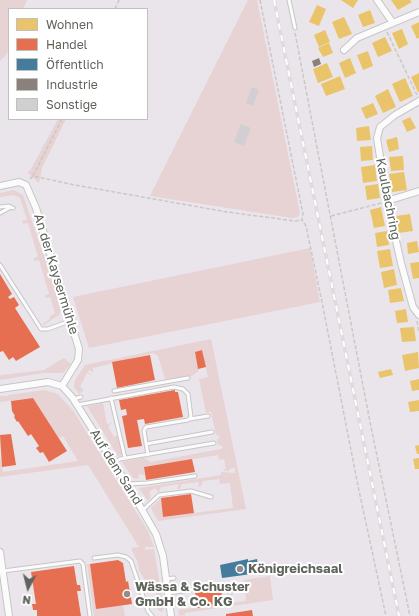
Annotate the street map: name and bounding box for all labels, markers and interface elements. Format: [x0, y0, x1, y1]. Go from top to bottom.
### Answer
legend [8, 8, 148, 120]
text: Wohnen [46, 17, 93, 32]
text: Handel [46, 37, 87, 52]
text: Öffentlich [46, 57, 104, 72]
text: Industrie [46, 77, 98, 92]
text: Sonstige [46, 97, 97, 112]
street label: Kaulbachring [372, 157, 404, 241]
street label: An der Kaysermühle [30, 212, 82, 336]
street label: Auf dem Sand [87, 426, 145, 508]
place label: Königreichsaal [248, 561, 343, 577]
marker: Königreichsaal [235, 564, 245, 574]
north arrow [8, 568, 48, 608]
place label: Wässa & Schuster GmbH & Co. KG [135, 579, 250, 610]
marker: Wässa & Schuster GmbH & Co. KG [122, 589, 132, 599]
text: N [22, 593, 31, 607]

